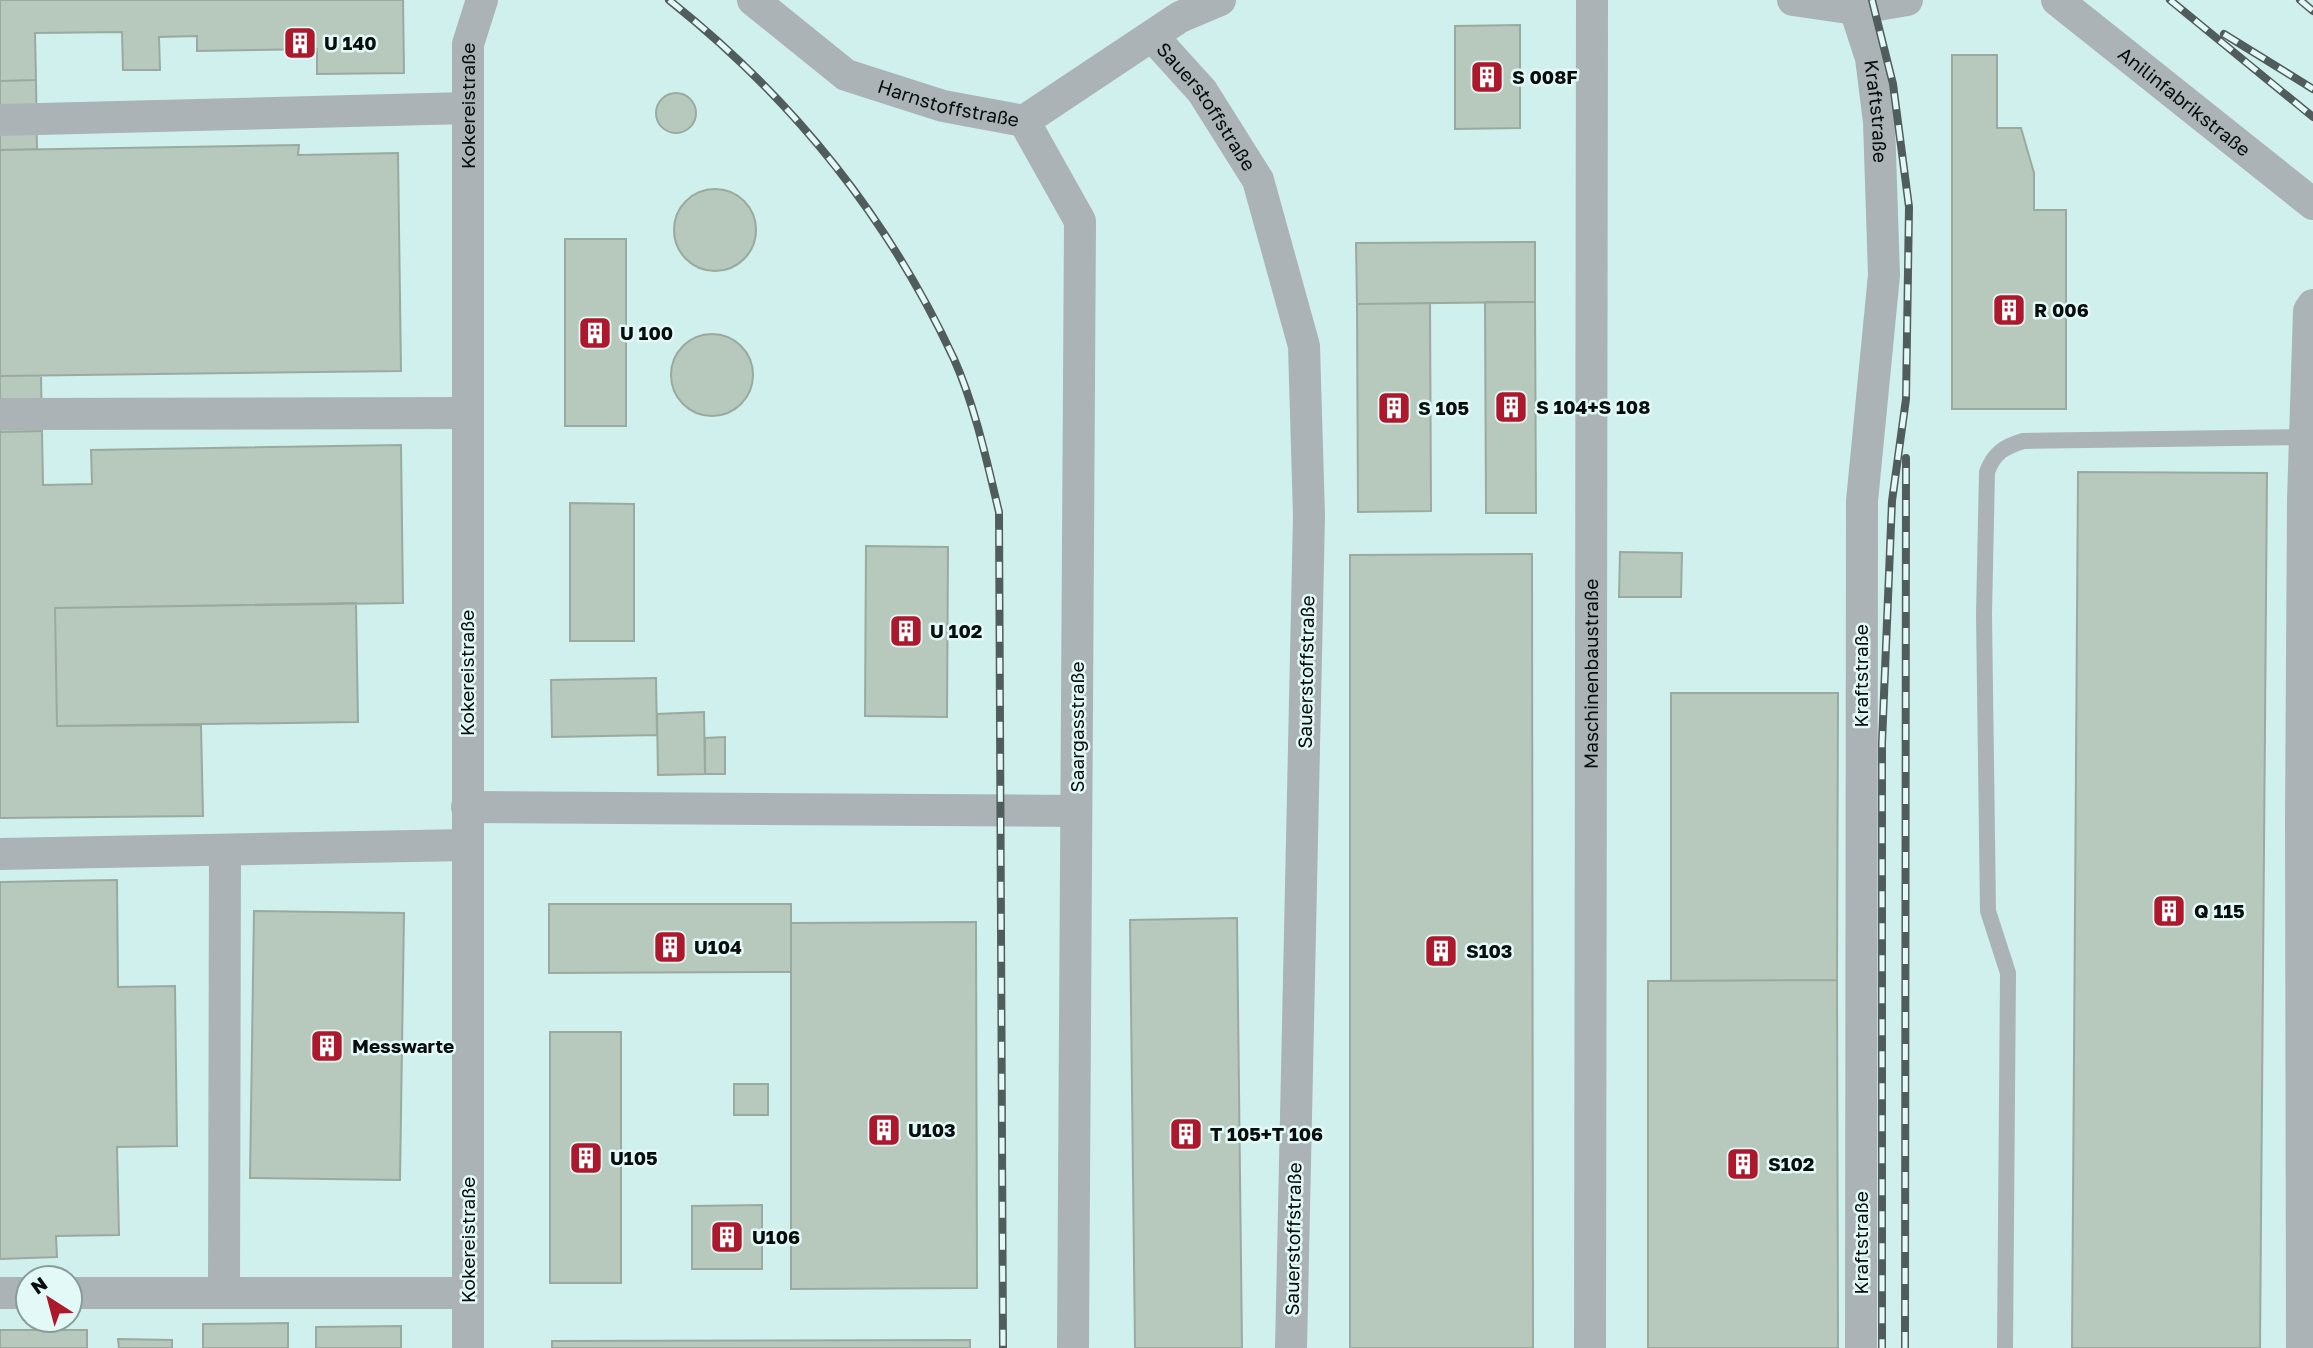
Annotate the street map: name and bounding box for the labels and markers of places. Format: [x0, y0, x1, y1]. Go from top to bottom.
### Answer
building icon: U 140 [281, 24, 319, 62]
place label: U 140 [324, 31, 377, 54]
building icon: S 008F [1468, 58, 1506, 96]
place label: S 008F [1512, 65, 1578, 88]
building icon: R 006 [1990, 291, 2028, 329]
place label: R 006 [2034, 298, 2089, 321]
building icon: U 100 [576, 314, 614, 352]
place label: U 100 [620, 321, 673, 344]
building icon: S 104+S 108 [1492, 388, 1530, 426]
building icon: S 105 [1375, 389, 1413, 427]
place label: S 104+S 108 [1536, 395, 1650, 418]
place label: S 105 [1418, 396, 1469, 419]
building icon: U 102 [887, 612, 925, 650]
place label: U 102 [930, 619, 982, 642]
building icon: Q 115 [2150, 892, 2188, 930]
place label: Q 115 [2194, 899, 2245, 922]
building icon: U104 [651, 928, 689, 966]
building icon: S103 [1422, 932, 1460, 970]
place label: U104 [694, 935, 742, 958]
place label: S103 [1466, 939, 1512, 962]
building icon: Messwarte [308, 1027, 346, 1065]
place label: Messwarte [352, 1034, 454, 1057]
building icon: U103 [865, 1111, 903, 1149]
building icon: T 105+T 106 [1167, 1115, 1205, 1153]
place label: U103 [908, 1118, 956, 1141]
place label: T 105+T 106 [1210, 1122, 1323, 1145]
building icon: U105 [567, 1139, 605, 1177]
building icon: S102 [1724, 1145, 1762, 1183]
place label: U105 [610, 1146, 658, 1169]
place label: S102 [1768, 1152, 1814, 1175]
building icon: U106 [708, 1218, 746, 1256]
place label: U106 [752, 1225, 800, 1248]

